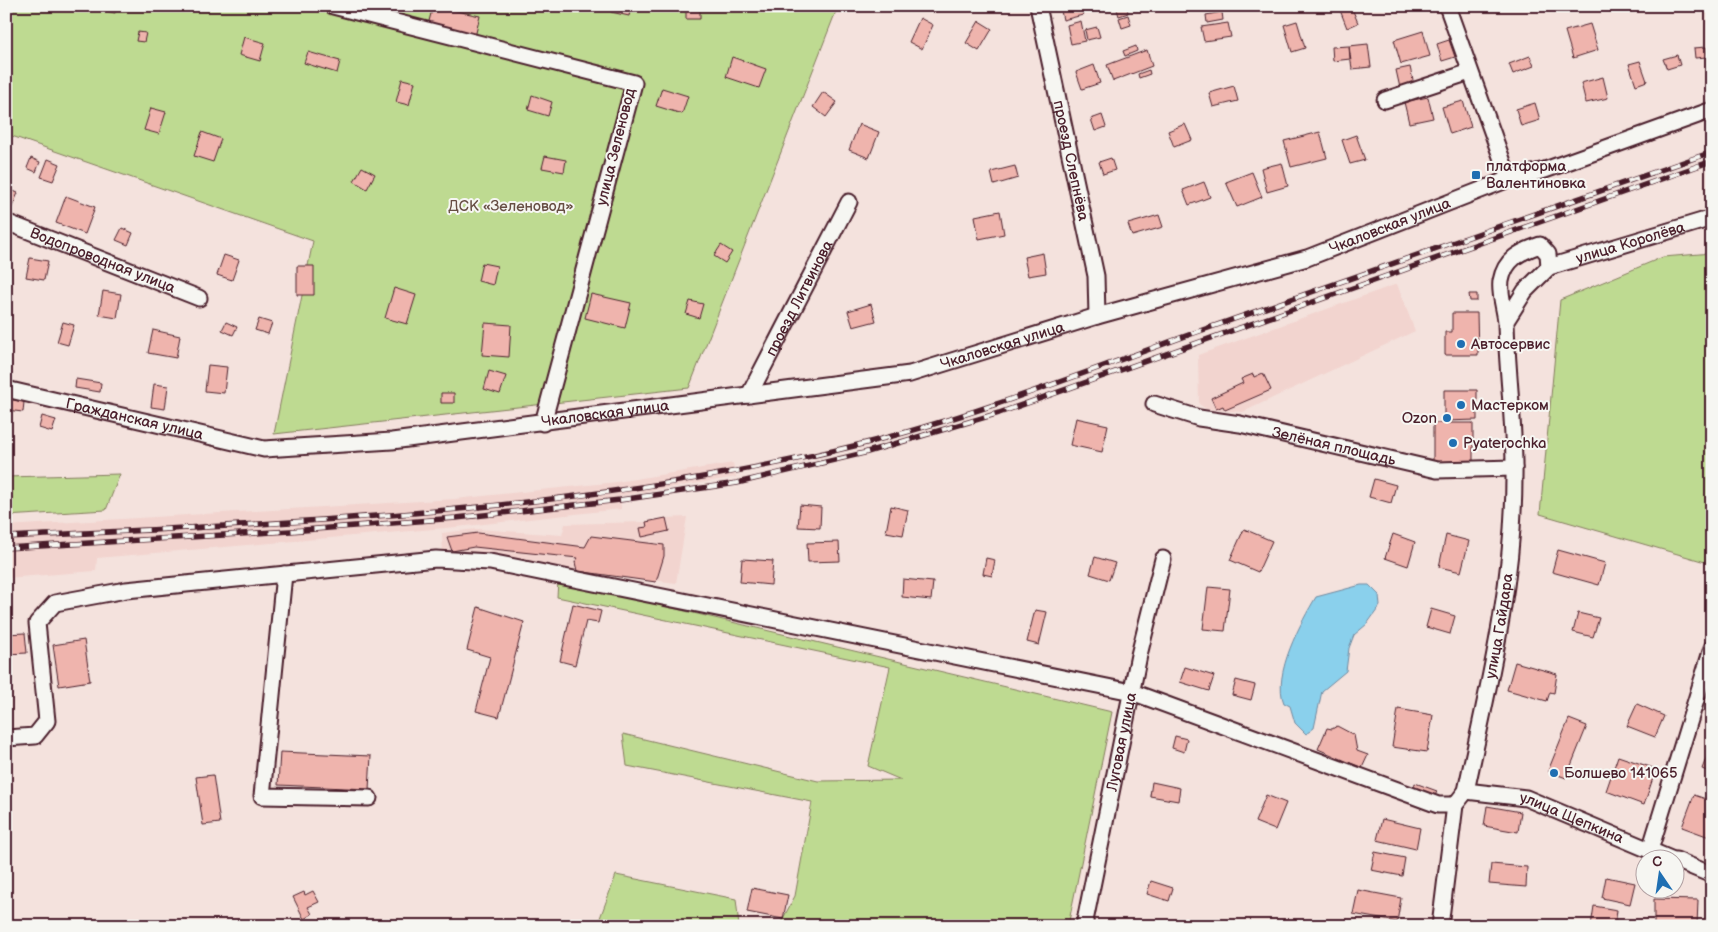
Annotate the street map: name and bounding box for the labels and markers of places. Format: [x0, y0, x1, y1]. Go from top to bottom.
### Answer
place label: платформа Валентиновка [1486, 157, 1586, 193]
marker: платформа Валентиновка [1470, 169, 1482, 181]
place label: Автосервис [1470, 335, 1551, 354]
marker: Автосервис [1455, 338, 1467, 350]
place label: Мастерком [1471, 396, 1549, 415]
marker: Мастерком [1455, 399, 1467, 411]
place label: Ozon [1402, 409, 1437, 428]
marker: Ozon [1441, 412, 1453, 424]
place label: Pyaterochka [1463, 434, 1546, 453]
marker: Pyaterochka [1447, 437, 1459, 449]
place label: Болшево 141065 [1564, 764, 1678, 783]
marker: Болшево 141065 [1548, 767, 1560, 779]

